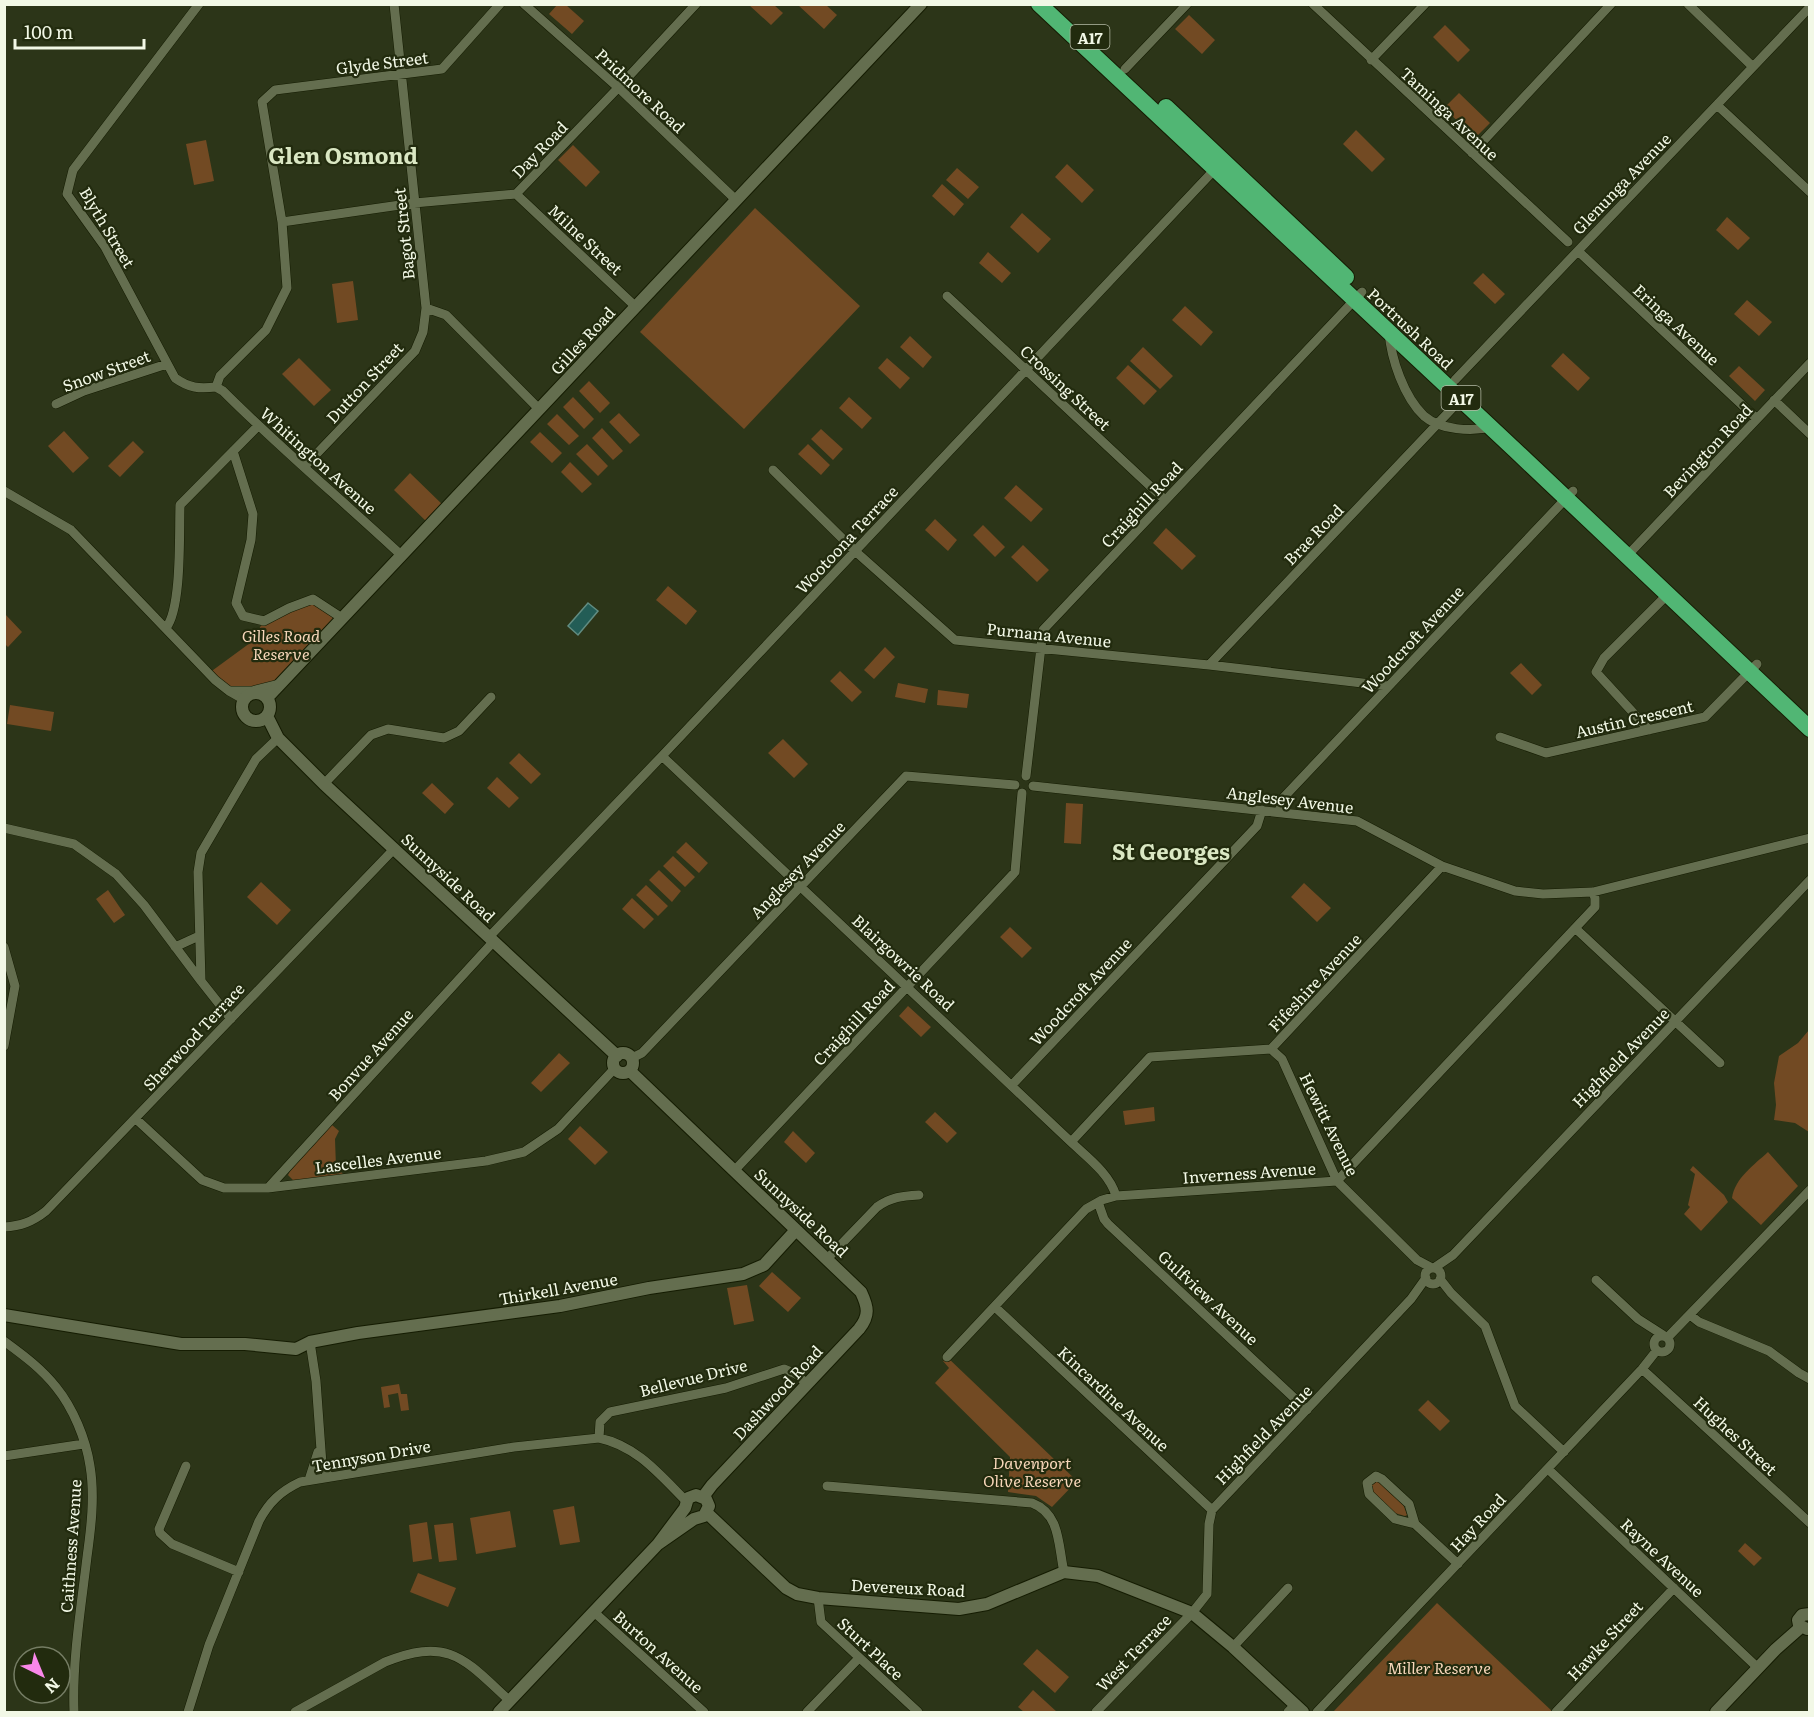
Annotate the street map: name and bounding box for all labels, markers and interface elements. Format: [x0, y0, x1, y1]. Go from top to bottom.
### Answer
scale bar [15, 12, 144, 50]
text: 100 m [24, 18, 73, 45]
road number: A17 [1070, 25, 1110, 49]
street label: Pridmore Road [591, 42, 691, 138]
street label: Glyde Street [335, 44, 430, 80]
street label: Taminga Avenue [1395, 61, 1505, 165]
street label: Day Road [506, 115, 573, 183]
street label: Glenunga Avenue [1566, 127, 1676, 239]
district label: Glen Osmond [268, 138, 418, 171]
street label: Blyth Street [74, 182, 142, 272]
street label: Bagot Street [386, 186, 420, 281]
street label: Milne Street [543, 198, 629, 280]
street label: Eringa Avenue [1628, 278, 1726, 370]
street label: Portrush Road [1363, 282, 1460, 374]
street label: Gilles Road [544, 301, 620, 379]
street label: Dutton Street [320, 336, 408, 428]
street label: Crossing Street [1015, 339, 1117, 436]
street label: Snow Street [59, 343, 154, 397]
road number: A17 [1442, 386, 1480, 410]
street label: Bevington Road [1657, 397, 1757, 502]
street label: Whitington Avenue [255, 401, 383, 519]
street label: Craighill Road [1095, 455, 1187, 552]
street label: Wootoona Terrace [789, 479, 903, 599]
street label: Brae Road [1278, 498, 1349, 570]
street label: Woodcroft Avenue [1355, 579, 1469, 699]
street label: Purnana Avenue [986, 616, 1112, 652]
park label: Gilles Road Reserve [242, 623, 321, 665]
street label: Austin Crescent [1573, 693, 1696, 743]
street label: Anglesey Avenue [1225, 779, 1355, 819]
street label: Anglesey Avenue [744, 815, 850, 923]
street label: Sunnyside Road [397, 827, 502, 927]
district label: St Georges [1112, 834, 1230, 867]
street label: Blairgowrie Road [847, 908, 961, 1016]
street label: Fifeshire Avenue [1262, 927, 1366, 1037]
street label: Woodcroft Avenue [1023, 931, 1137, 1051]
street label: Craighill Road [807, 973, 899, 1070]
street label: Sherwood Terrace [137, 977, 249, 1095]
street label: Bonvue Avenue [322, 1002, 418, 1106]
street label: Highfield Avenue [1566, 1002, 1674, 1112]
street label: Hewitt Avenue [1295, 1068, 1365, 1180]
street label: Lascelles Avenue [313, 1139, 443, 1179]
street label: Inverness Avenue [1181, 1155, 1317, 1189]
street label: Sunnyside Road [750, 1162, 855, 1262]
street label: Gulfview Avenue [1153, 1244, 1265, 1350]
street label: Thirkell Avenue [497, 1266, 619, 1310]
street label: Dashwood Road [727, 1339, 828, 1445]
street label: Kincardine Avenue [1053, 1340, 1175, 1456]
street label: Bellevue Drive [637, 1352, 749, 1402]
street label: Highfield Avenue [1209, 1379, 1317, 1489]
street label: Hughes Street [1689, 1390, 1784, 1481]
street label: Tennyson Drive [310, 1433, 432, 1477]
park label: Davenport Olive Reserve [983, 1450, 1081, 1492]
street label: Caithness Avenue [53, 1478, 87, 1614]
street label: Hay Road [1444, 1487, 1511, 1557]
street label: Rayne Avenue [1616, 1512, 1710, 1602]
street label: Devereux Road [850, 1572, 966, 1602]
street label: Hawke Street [1561, 1594, 1648, 1685]
street label: Burton Avenue [609, 1604, 709, 1698]
street label: West Terrace [1090, 1608, 1176, 1696]
street label: Sturt Place [833, 1611, 909, 1685]
north arrow [12, 1645, 72, 1705]
park label: Miller Reserve [1387, 1655, 1491, 1679]
text: N [40, 1673, 66, 1700]

